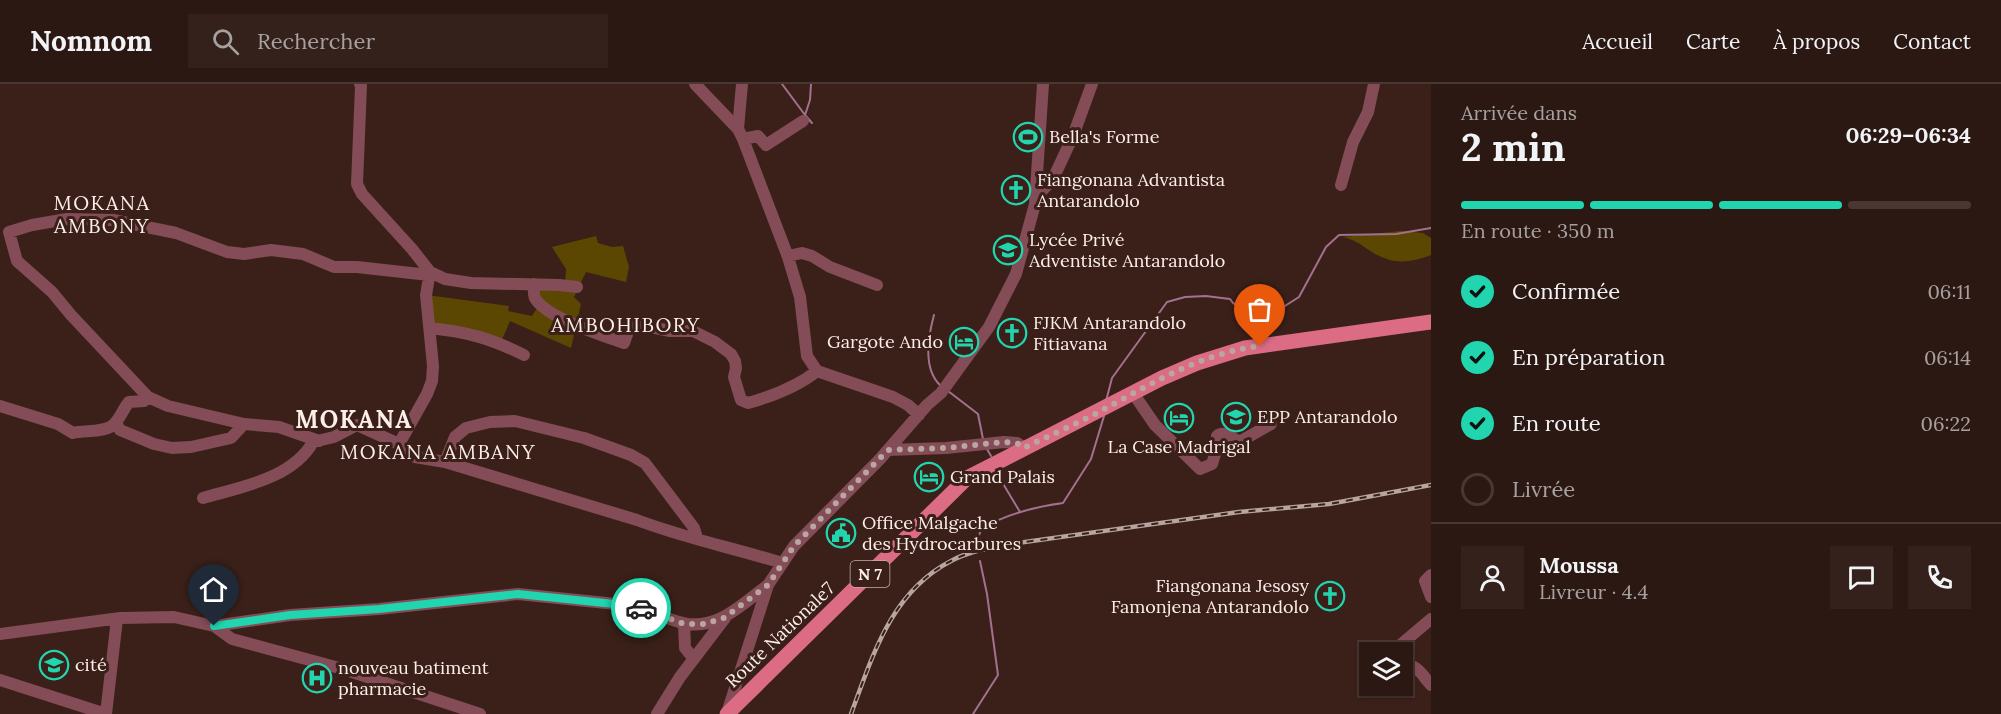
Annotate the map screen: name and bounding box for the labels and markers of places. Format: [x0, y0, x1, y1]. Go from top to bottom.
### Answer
sports icon: Bella's Forme [1012, 121, 1044, 153]
place label: Bella's Forme [1049, 125, 1160, 148]
place label: Fiangonana Advantista Antarandolo [1036, 168, 1225, 212]
church icon: Fiangonana Advantista Antarandolo [1000, 174, 1032, 206]
place label: Lycée Privé Adventiste Antarandolo [1028, 228, 1225, 272]
school or university icon: Lycée Privé Adventiste Antarandolo [992, 234, 1024, 266]
pin [1234, 284, 1285, 346]
place label: FJKM Antarandolo Fitiavana [1033, 311, 1186, 355]
church icon: FJKM Antarandolo Fitiavana [996, 317, 1028, 349]
hotel icon: Gargote Ando [948, 326, 980, 358]
place label: Gargote Ando [827, 330, 943, 353]
school or university icon: EPP Antarandolo [1220, 401, 1252, 433]
hotel icon: La Case Madrigal [1163, 402, 1195, 434]
place label: EPP Antarandolo [1257, 405, 1398, 428]
place label: La Case Madrigal [1107, 435, 1251, 458]
hotel icon: Grand Palais [913, 461, 945, 493]
place label: Grand Palais [950, 465, 1055, 488]
place label: Office Malgache des Hydrocarbures [862, 511, 1021, 555]
public building icon: Office Malgache des Hydrocarbures [825, 517, 857, 549]
pin [188, 564, 239, 626]
place label: Fiangonana Jesosy Famonjena Antarandolo [1111, 574, 1309, 618]
church icon: Fiangonana Jesosy Famonjena Antarandolo [1314, 580, 1346, 612]
school or university icon: cité [38, 649, 70, 681]
place label: cité [75, 653, 107, 676]
place label: nouveau batiment pharmacie [338, 656, 489, 700]
hospital icon: nouveau batiment pharmacie [301, 662, 333, 694]

